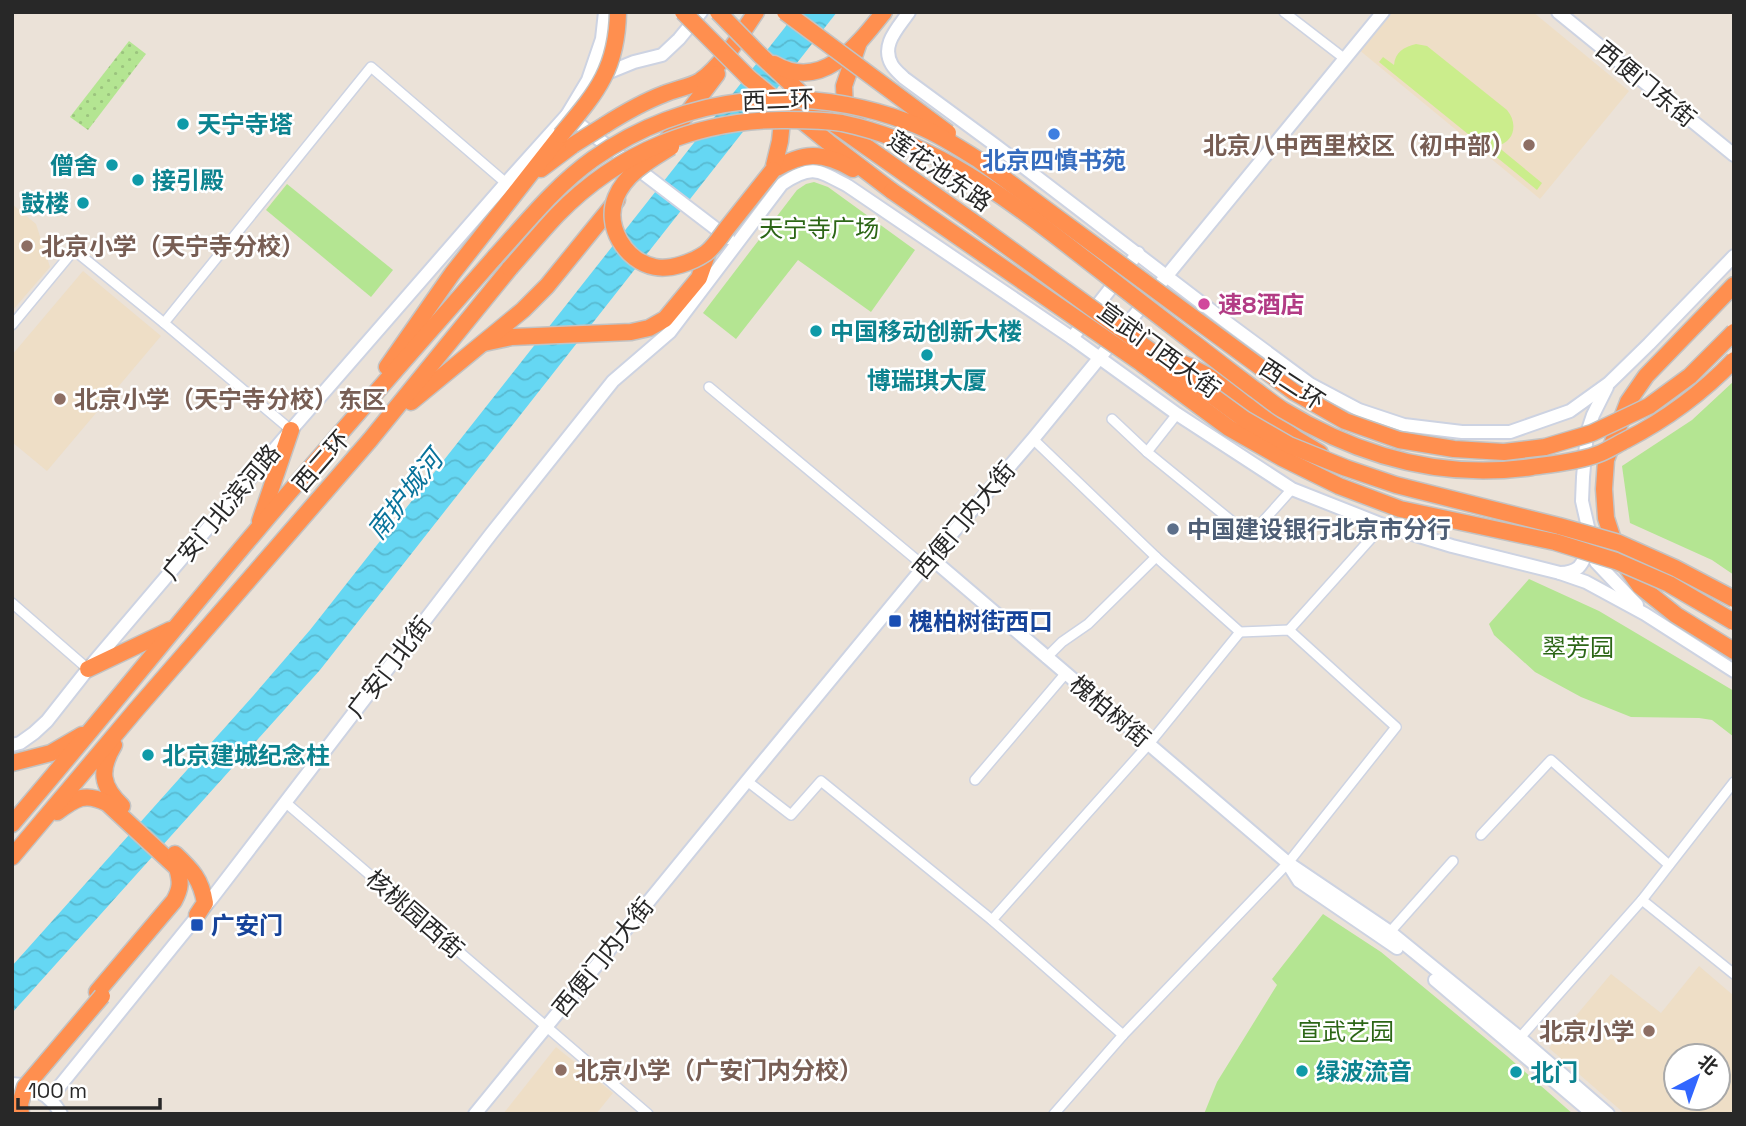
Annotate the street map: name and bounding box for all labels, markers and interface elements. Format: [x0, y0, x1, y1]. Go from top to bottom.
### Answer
street label: 西便门东街 [1590, 34, 1702, 134]
street label: 西二环 [741, 83, 815, 117]
place label: 天宁寺塔 [197, 109, 293, 140]
marker: 天宁寺塔 [175, 116, 191, 132]
street label: 莲花池东路 [882, 124, 998, 218]
marker: 北京四慎书苑 [1046, 126, 1062, 142]
place label: 北京八中西里校区（初中部） [1203, 130, 1515, 161]
marker: 北京八中西里校区（初中部） [1521, 137, 1537, 153]
place label: 北京四慎书苑 [982, 145, 1126, 176]
place label: 僧舍 [50, 150, 98, 181]
marker: 僧舍 [104, 157, 120, 173]
place label: 接引殿 [152, 165, 224, 196]
marker: 接引殿 [130, 172, 146, 188]
place label: 鼓楼 [21, 188, 69, 219]
marker: 鼓楼 [75, 195, 91, 211]
park label: 天宁寺广场 [759, 213, 879, 244]
place label: 北京小学（天宁寺分校） [41, 231, 305, 262]
marker: 北京小学（天宁寺分校） [19, 238, 35, 254]
place label: 速8酒店 [1218, 289, 1304, 320]
street label: 宣武门西大街 [1092, 295, 1226, 405]
marker: 速8酒店 [1196, 296, 1212, 312]
place label: 中国移动创新大楼 [830, 316, 1022, 347]
marker: 中国移动创新大楼 [808, 323, 824, 339]
marker: 博瑞琪大厦 [919, 347, 935, 363]
street label: 西二环 [1253, 351, 1331, 417]
place label: 博瑞琪大厦 [867, 365, 987, 396]
place label: 北京小学（天宁寺分校）东区 [74, 384, 386, 415]
marker: 北京小学（天宁寺分校）东区 [52, 391, 68, 407]
street label: 西二环 [286, 424, 356, 498]
street label: 广安门北滨河路 [155, 438, 287, 586]
water label: 南护城河 [360, 440, 453, 546]
street label: 西便门内大街 [906, 455, 1022, 585]
place label: 中国建设银行北京市分行 [1187, 514, 1451, 545]
marker: 中国建设银行北京市分行 [1165, 521, 1181, 537]
place label: 槐柏树街西口 [909, 606, 1053, 637]
street label: 广安门北街 [340, 610, 438, 724]
marker: 槐柏树街西口 [887, 613, 903, 629]
park label: 翠芳园 [1542, 632, 1614, 663]
street label: 槐柏树街 [1063, 668, 1157, 754]
place label: 北京建城纪念柱 [162, 740, 330, 771]
marker: 北京建城纪念柱 [140, 747, 156, 763]
street label: 核桃园西街 [360, 863, 470, 965]
street label: 西便门内大街 [546, 891, 660, 1023]
place label: 广安门 [211, 910, 283, 941]
marker: 广安门 [189, 917, 205, 933]
park label: 宣武艺园 [1298, 1016, 1394, 1047]
place label: 北京小学 [1539, 1016, 1635, 1047]
marker: 北京小学 [1641, 1023, 1657, 1039]
north arrow [1662, 1042, 1732, 1112]
text: 北 [1692, 1049, 1723, 1080]
place label: 北京小学（广安门内分校） [575, 1055, 863, 1086]
place label: 绿波流音 [1316, 1056, 1412, 1087]
place label: 北门 [1530, 1057, 1578, 1088]
marker: 北京小学（广安门内分校） [553, 1062, 569, 1078]
marker: 绿波流音 [1294, 1063, 1310, 1079]
marker: 北门 [1508, 1064, 1524, 1080]
scale bar [18, 1066, 159, 1110]
text: 100 m [28, 1077, 87, 1104]

